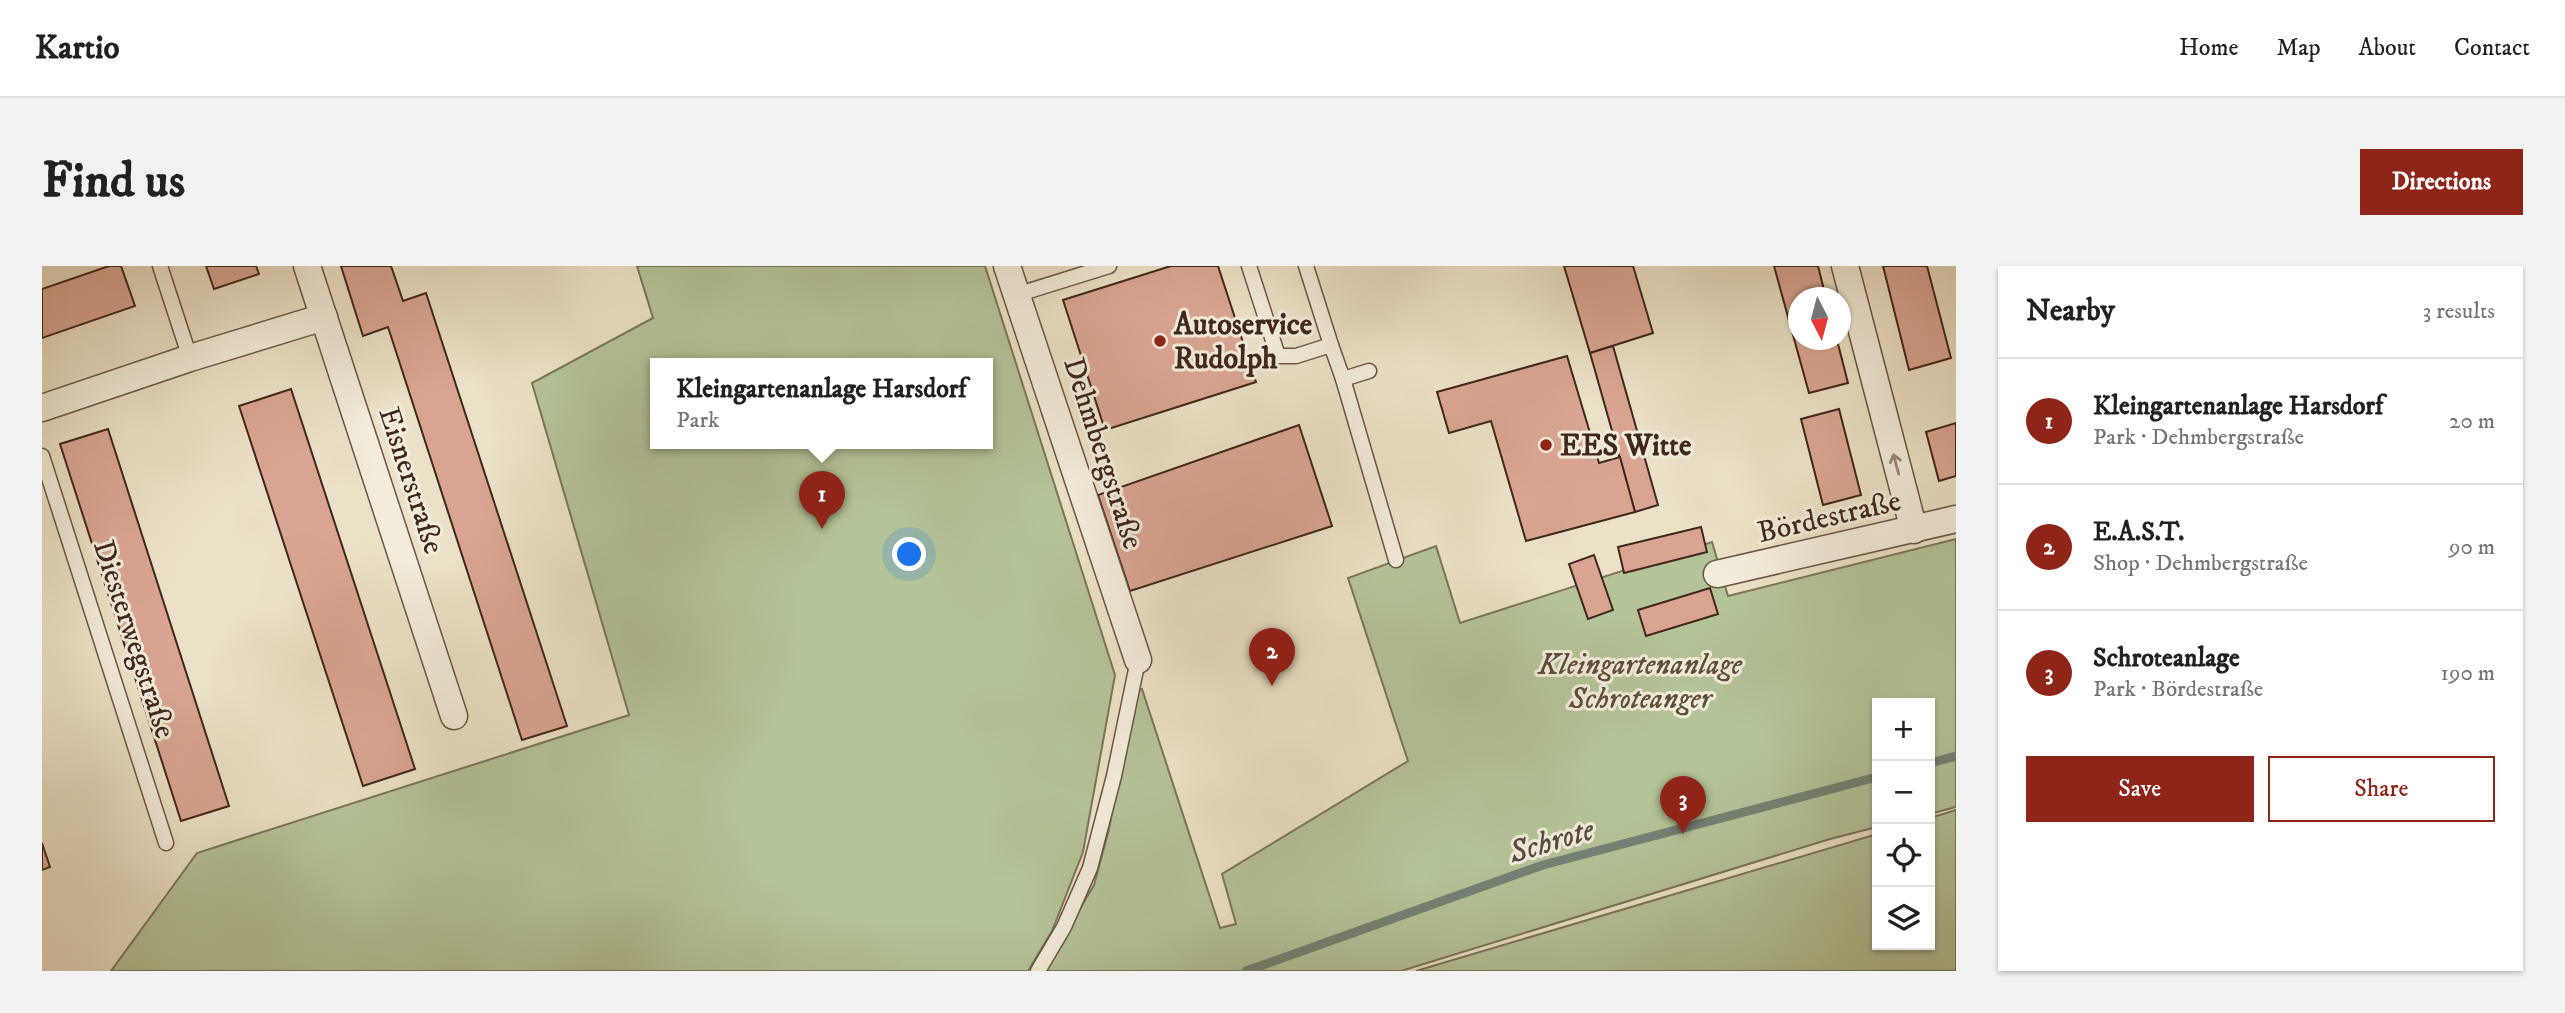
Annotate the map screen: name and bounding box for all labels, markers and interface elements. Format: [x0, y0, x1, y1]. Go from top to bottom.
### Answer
text: Kartio [35, 28, 120, 69]
text: Home [2179, 33, 2238, 63]
text: Map [2276, 33, 2321, 63]
text: About [2359, 33, 2416, 63]
text: Contact [2454, 33, 2530, 63]
button: Directions [2360, 149, 2523, 215]
text: Find us [42, 151, 185, 213]
north arrow [1788, 287, 1851, 350]
text: Nearby [2026, 293, 2115, 330]
text: 3 results [2423, 297, 2495, 326]
place label: Autoservice Rudolph [1173, 307, 1313, 378]
marker: Autoservice Rudolph [1152, 333, 1168, 349]
street label: Dehmbergstraße [1054, 353, 1151, 554]
popup [650, 358, 993, 449]
text: Kleingartenanlage Harsdorf [676, 373, 967, 406]
text: Kleingartenanlage Harsdorf [2093, 390, 2383, 423]
street label: Eisnerstraße [369, 402, 452, 559]
text: Park [676, 406, 719, 435]
text: 1 [2045, 407, 2053, 436]
text: 20 m [2449, 407, 2495, 436]
text: Park · Dehmbergstraße [2093, 423, 2304, 452]
place label: EES Witte [1560, 428, 1692, 465]
marker: EES Witte [1538, 437, 1554, 453]
one-way arrow [1889, 454, 1902, 476]
pin: 1 [799, 471, 845, 529]
street label: Bördestraße [1754, 483, 1905, 552]
text: E.A.S.T. [2093, 516, 2184, 549]
text: 2 [2043, 533, 2055, 562]
text: 90 m [2449, 533, 2495, 562]
street label: Diesterwegstraße [84, 536, 183, 743]
your location [892, 537, 926, 571]
text: Shop · Dehmbergstraße [2093, 549, 2308, 578]
pin: 2 [1249, 628, 1295, 686]
text: Schroteanlage [2093, 642, 2240, 675]
park label: Kleingartenanlage Schroteanger [1537, 647, 1743, 718]
text: 3 [2045, 659, 2053, 688]
text: 190 m [2441, 659, 2495, 688]
text: Park · Bördestraße [2093, 675, 2263, 704]
map controls [1872, 698, 1935, 950]
button: + [1872, 698, 1935, 761]
button: Save [2026, 756, 2254, 822]
button: Share [2268, 756, 2495, 822]
button: − [1872, 761, 1935, 824]
pin: 3 [1660, 776, 1706, 834]
water label: Schrote [1503, 810, 1600, 874]
button: locate [1872, 824, 1935, 887]
button: layers [1872, 887, 1935, 950]

